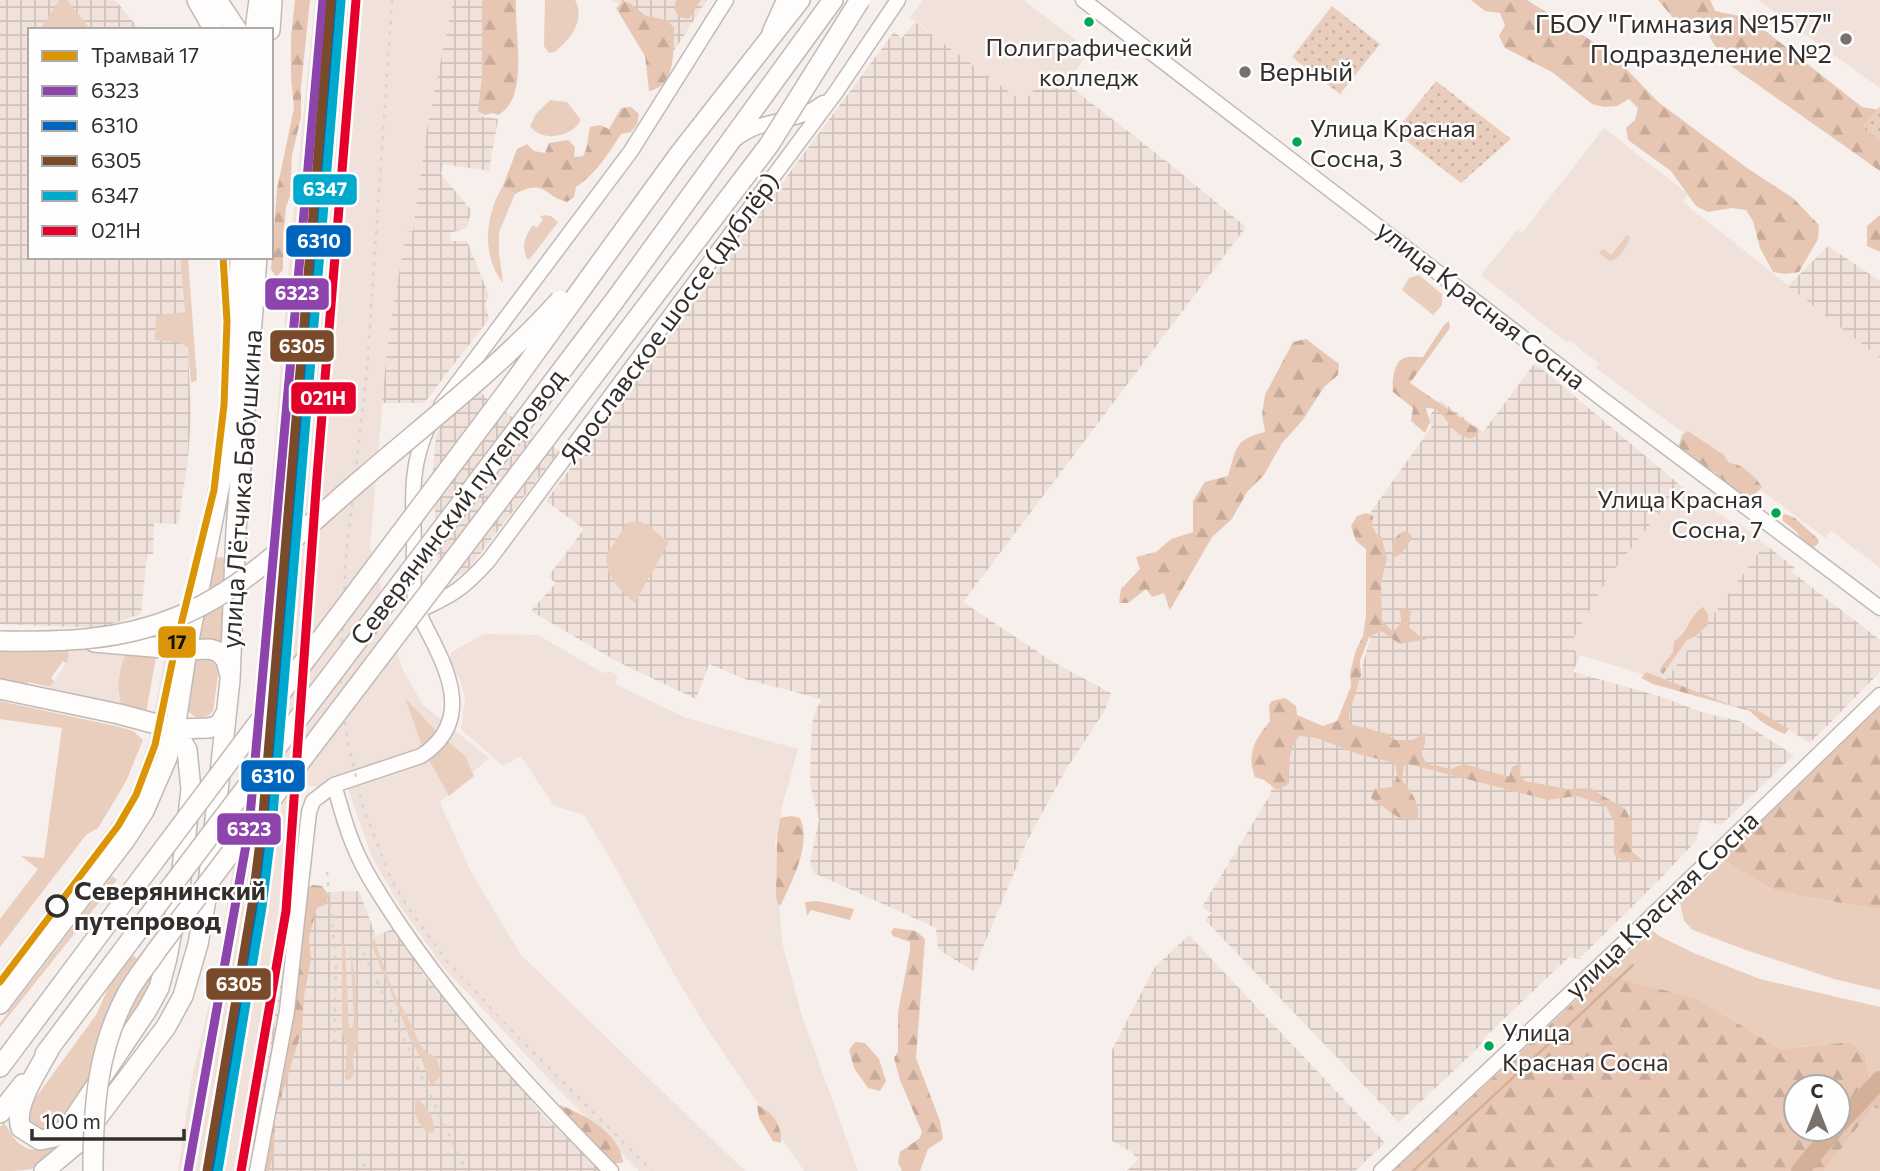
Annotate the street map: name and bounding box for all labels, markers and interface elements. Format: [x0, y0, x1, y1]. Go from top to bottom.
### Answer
place label: ГБОУ "Гимназия №1577" Подразделение №2 [1535, 7, 1832, 68]
marker: Полиграфический колледж [1082, 15, 1096, 29]
legend [28, 28, 273, 259]
marker: ГБОУ "Гимназия №1577" Подразделение №2 [1838, 31, 1854, 47]
place label: Полиграфический колледж [985, 32, 1193, 91]
text: Трамвай 17 [91, 42, 199, 67]
place label: Верный [1259, 55, 1353, 86]
marker: Верный [1237, 64, 1253, 80]
text: 6323 [91, 77, 139, 102]
text: 6310 [91, 112, 138, 137]
place label: Улица Красная Сосна, 3 [1310, 113, 1476, 172]
marker: Улица Красная Сосна, 3 [1290, 135, 1304, 149]
text: 6305 [91, 147, 141, 172]
street label: Ярославское шоссе (дублёр) [553, 165, 785, 469]
line badge: 6347 [292, 173, 358, 206]
text: 6347 [303, 177, 347, 200]
text: 6347 [91, 182, 139, 207]
street label: улица Красная Сосна [1371, 213, 1593, 395]
text: 021Н [91, 217, 141, 242]
line badge: 6310 [285, 224, 352, 258]
text: 6310 [297, 229, 341, 252]
line badge: 6323 [264, 277, 330, 311]
text: 6323 [275, 281, 319, 304]
street label: улица Лётчика Бабушкина [214, 328, 267, 650]
line badge: 6305 [269, 329, 335, 363]
text: 6305 [279, 334, 325, 357]
street label: Северянинский путепровод [343, 362, 571, 650]
line badge: 021Н [290, 381, 357, 415]
text: 021Н [300, 386, 346, 409]
place label: Улица Красная Сосна, 7 [1597, 484, 1763, 543]
marker: Улица Красная Сосна, 7 [1769, 506, 1783, 520]
line badge: 17 [157, 625, 197, 659]
text: 17 [167, 630, 187, 653]
line badge: 6310 [240, 759, 306, 793]
text: 6310 [251, 764, 295, 787]
street label: улица Красная Сосна [1558, 804, 1764, 1004]
line badge: 6323 [216, 812, 282, 846]
text: 6323 [227, 817, 271, 840]
place label: Северянинский путепровод [74, 874, 266, 935]
marker: Северянинский путепровод [46, 895, 68, 917]
line badge: 6305 [205, 967, 272, 1001]
text: 6305 [216, 972, 262, 995]
place label: Улица Красная Сосна [1502, 1017, 1669, 1076]
marker: Улица Красная Сосна [1482, 1039, 1496, 1053]
north arrow [1782, 1073, 1852, 1143]
text: С [1811, 1079, 1824, 1102]
scale bar [32, 1098, 184, 1142]
text: 100 m [42, 1108, 101, 1133]

